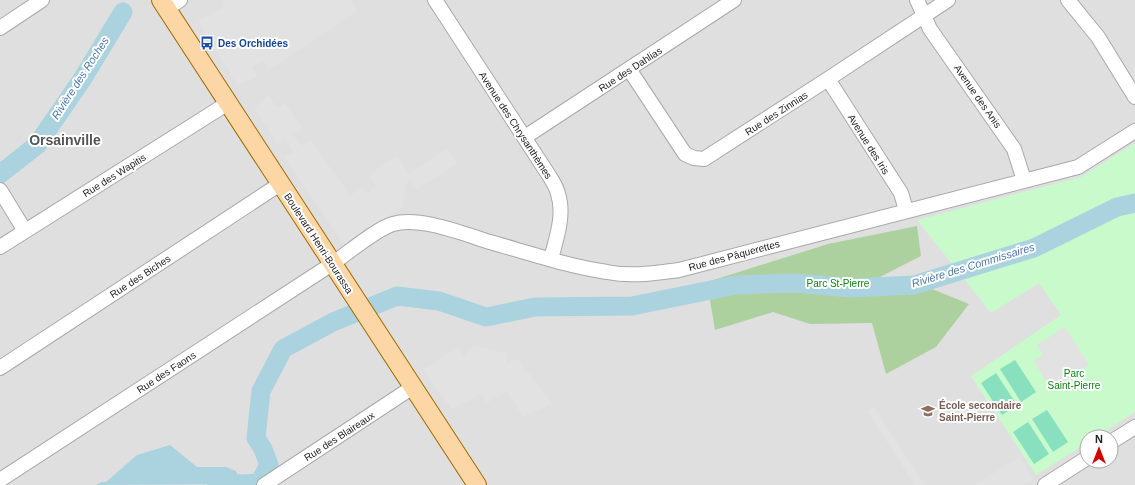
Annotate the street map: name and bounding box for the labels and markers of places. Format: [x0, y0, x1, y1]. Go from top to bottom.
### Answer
bus stop icon: Des Orchidées [199, 35, 215, 51]
place label: Des Orchidées [218, 38, 288, 49]
place label: École secondaire Saint-Pierre [939, 399, 1022, 423]
school or university icon: École secondaire Saint-Pierre [920, 403, 936, 419]

